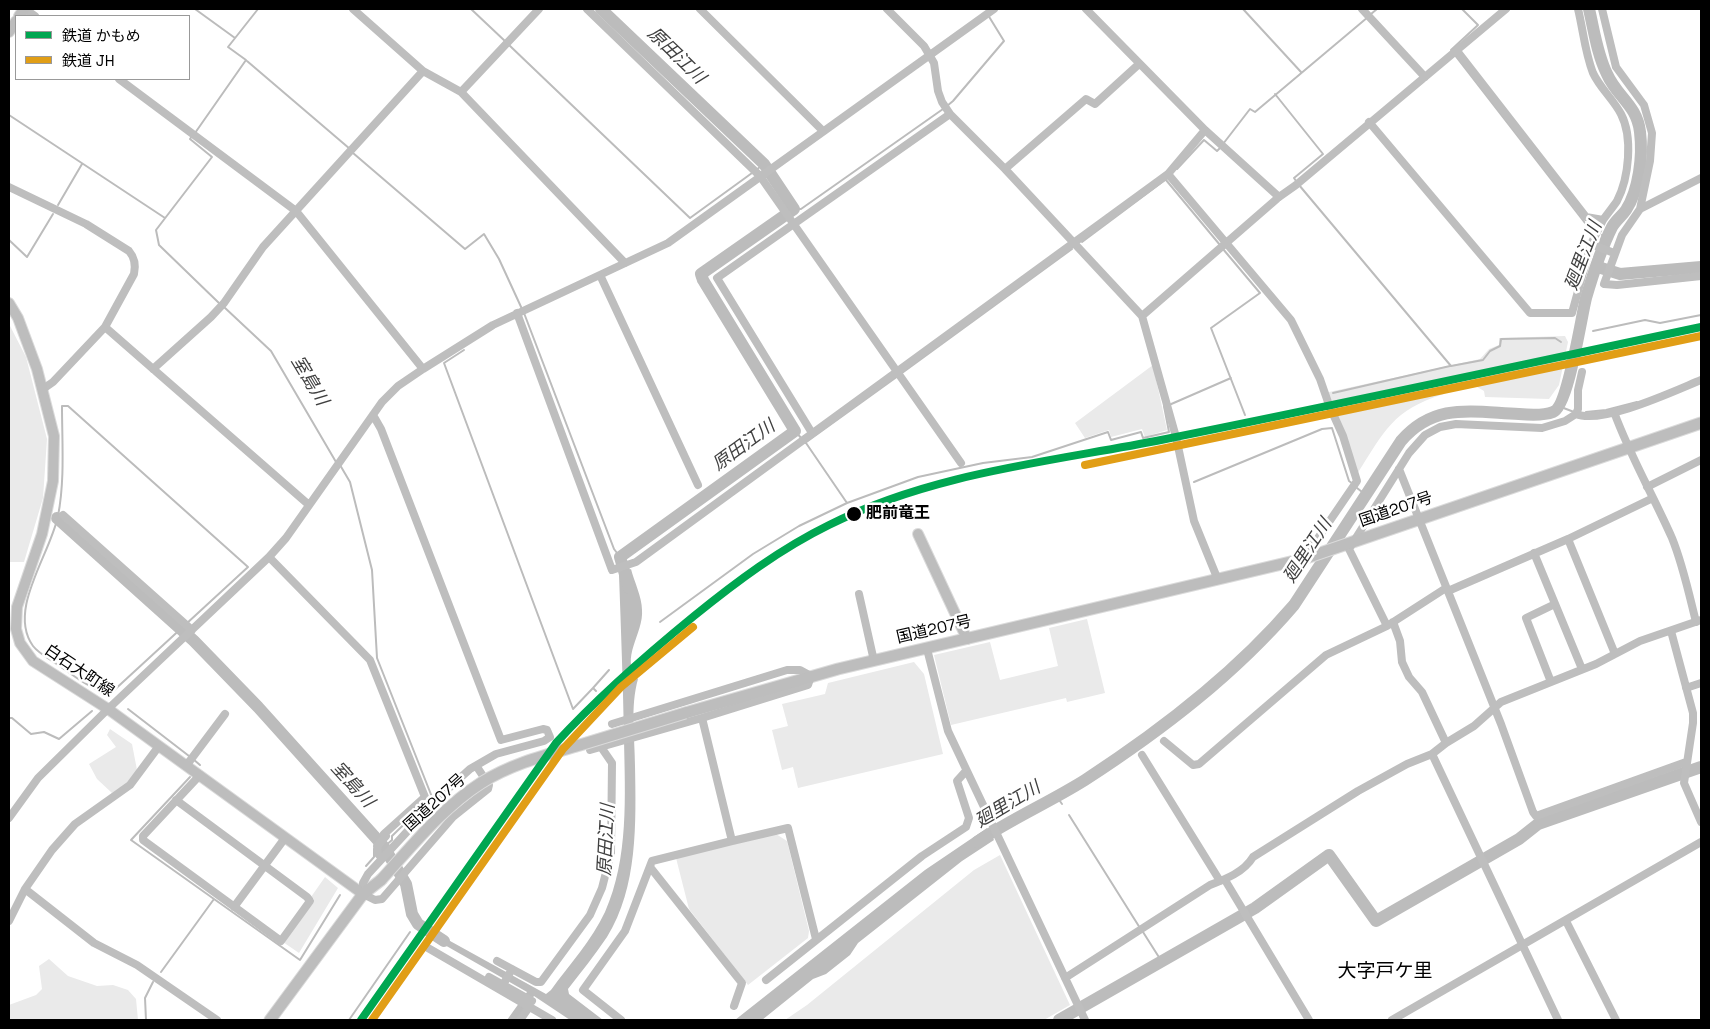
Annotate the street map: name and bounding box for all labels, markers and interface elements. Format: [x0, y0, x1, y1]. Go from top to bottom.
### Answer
legend [15, 15, 190, 80]
water label: 原田江川 [643, 23, 709, 89]
text: 鉄道 かもめ [62, 26, 141, 45]
text: 鉄道 JH [62, 51, 115, 70]
water label: 廻里江川 [1561, 219, 1607, 293]
water label: 室島川 [286, 352, 332, 410]
water label: 原田江川 [709, 416, 779, 476]
street label: 国道207号 [1357, 488, 1435, 532]
place label: 肥前竜王 [866, 504, 930, 524]
marker: 肥前竜王 [845, 505, 863, 523]
water label: 廻里江川 [1279, 515, 1337, 587]
street label: 国道207号 [895, 612, 973, 648]
street label: 白石大町線 [40, 641, 118, 701]
water label: 室島川 [326, 758, 378, 812]
street label: 国道207号 [400, 770, 470, 836]
water label: 廻里江川 [972, 777, 1044, 833]
water label: 原田江川 [594, 803, 620, 877]
district label: 大字戸ケ里 [1338, 961, 1432, 983]

